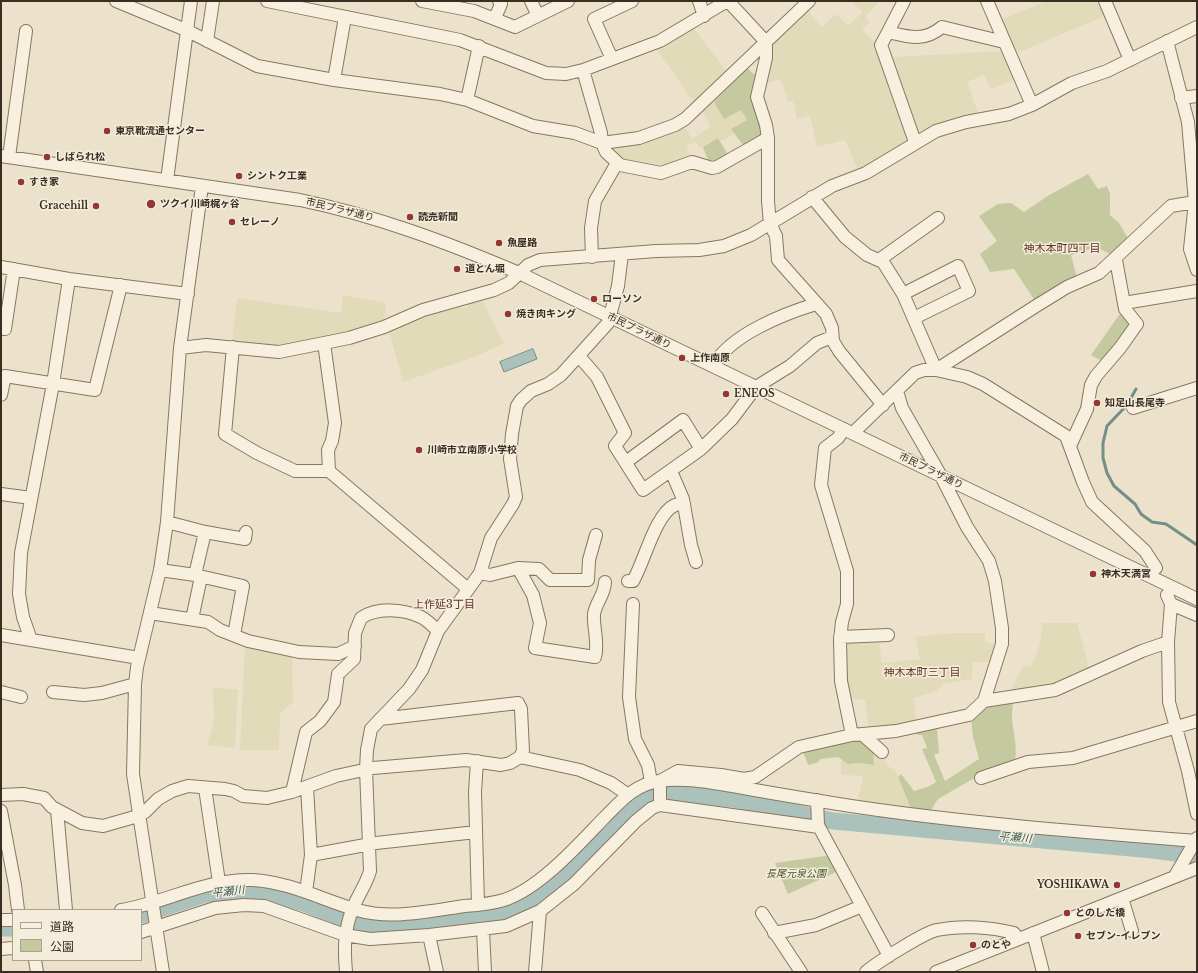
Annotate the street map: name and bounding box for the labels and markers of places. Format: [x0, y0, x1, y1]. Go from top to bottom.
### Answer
place label: 東京靴流通センター [115, 125, 205, 137]
marker: 東京靴流通センター [102, 126, 112, 136]
place label: しばられ松 [55, 151, 105, 163]
marker: しばられ松 [42, 152, 52, 162]
place label: シントク工業 [247, 170, 307, 182]
marker: シントク工業 [234, 171, 244, 181]
place label: すき家 [29, 176, 59, 188]
marker: すき家 [16, 177, 26, 187]
marker: ツクイ川崎梶ヶ谷 [145, 198, 157, 210]
place label: ツクイ川崎梶ヶ谷 [160, 198, 240, 210]
place label: Gracehill [39, 200, 88, 212]
marker: Gracehill [91, 201, 101, 211]
place label: 読売新聞 [418, 211, 458, 223]
marker: 読売新聞 [405, 212, 415, 222]
place label: セレーノ [240, 216, 280, 228]
marker: セレーノ [227, 217, 237, 227]
place label: 魚屋路 [507, 237, 537, 249]
marker: 魚屋路 [494, 238, 504, 248]
place label: 道とん堀 [465, 263, 505, 275]
marker: 道とん堀 [452, 264, 462, 274]
place label: ローソン [602, 293, 642, 305]
marker: ローソン [589, 294, 599, 304]
place label: 焼き肉キング [516, 308, 576, 320]
marker: 焼き肉キング [503, 309, 513, 319]
place label: 上作南原 [690, 352, 730, 364]
marker: 上作南原 [677, 353, 687, 363]
place label: ENEOS [734, 388, 775, 400]
marker: ENEOS [721, 389, 731, 399]
place label: 知足山長尾寺 [1105, 397, 1165, 409]
marker: 知足山長尾寺 [1092, 398, 1102, 408]
place label: 川崎市立南原小学校 [427, 444, 517, 456]
marker: 川崎市立南原小学校 [414, 445, 424, 455]
place label: 神木天満宮 [1101, 568, 1151, 580]
marker: 神木天満宮 [1088, 569, 1098, 579]
place label: YOSHIKAWA [1037, 879, 1109, 891]
marker: YOSHIKAWA [1112, 880, 1122, 890]
place label: とのした橋 [1075, 907, 1125, 919]
marker: とのした橋 [1062, 908, 1072, 918]
place label: セブン-イレブン [1086, 930, 1161, 942]
marker: セブン-イレブン [1073, 931, 1083, 941]
place label: のとや [981, 939, 1011, 951]
marker: のとや [968, 940, 978, 950]

